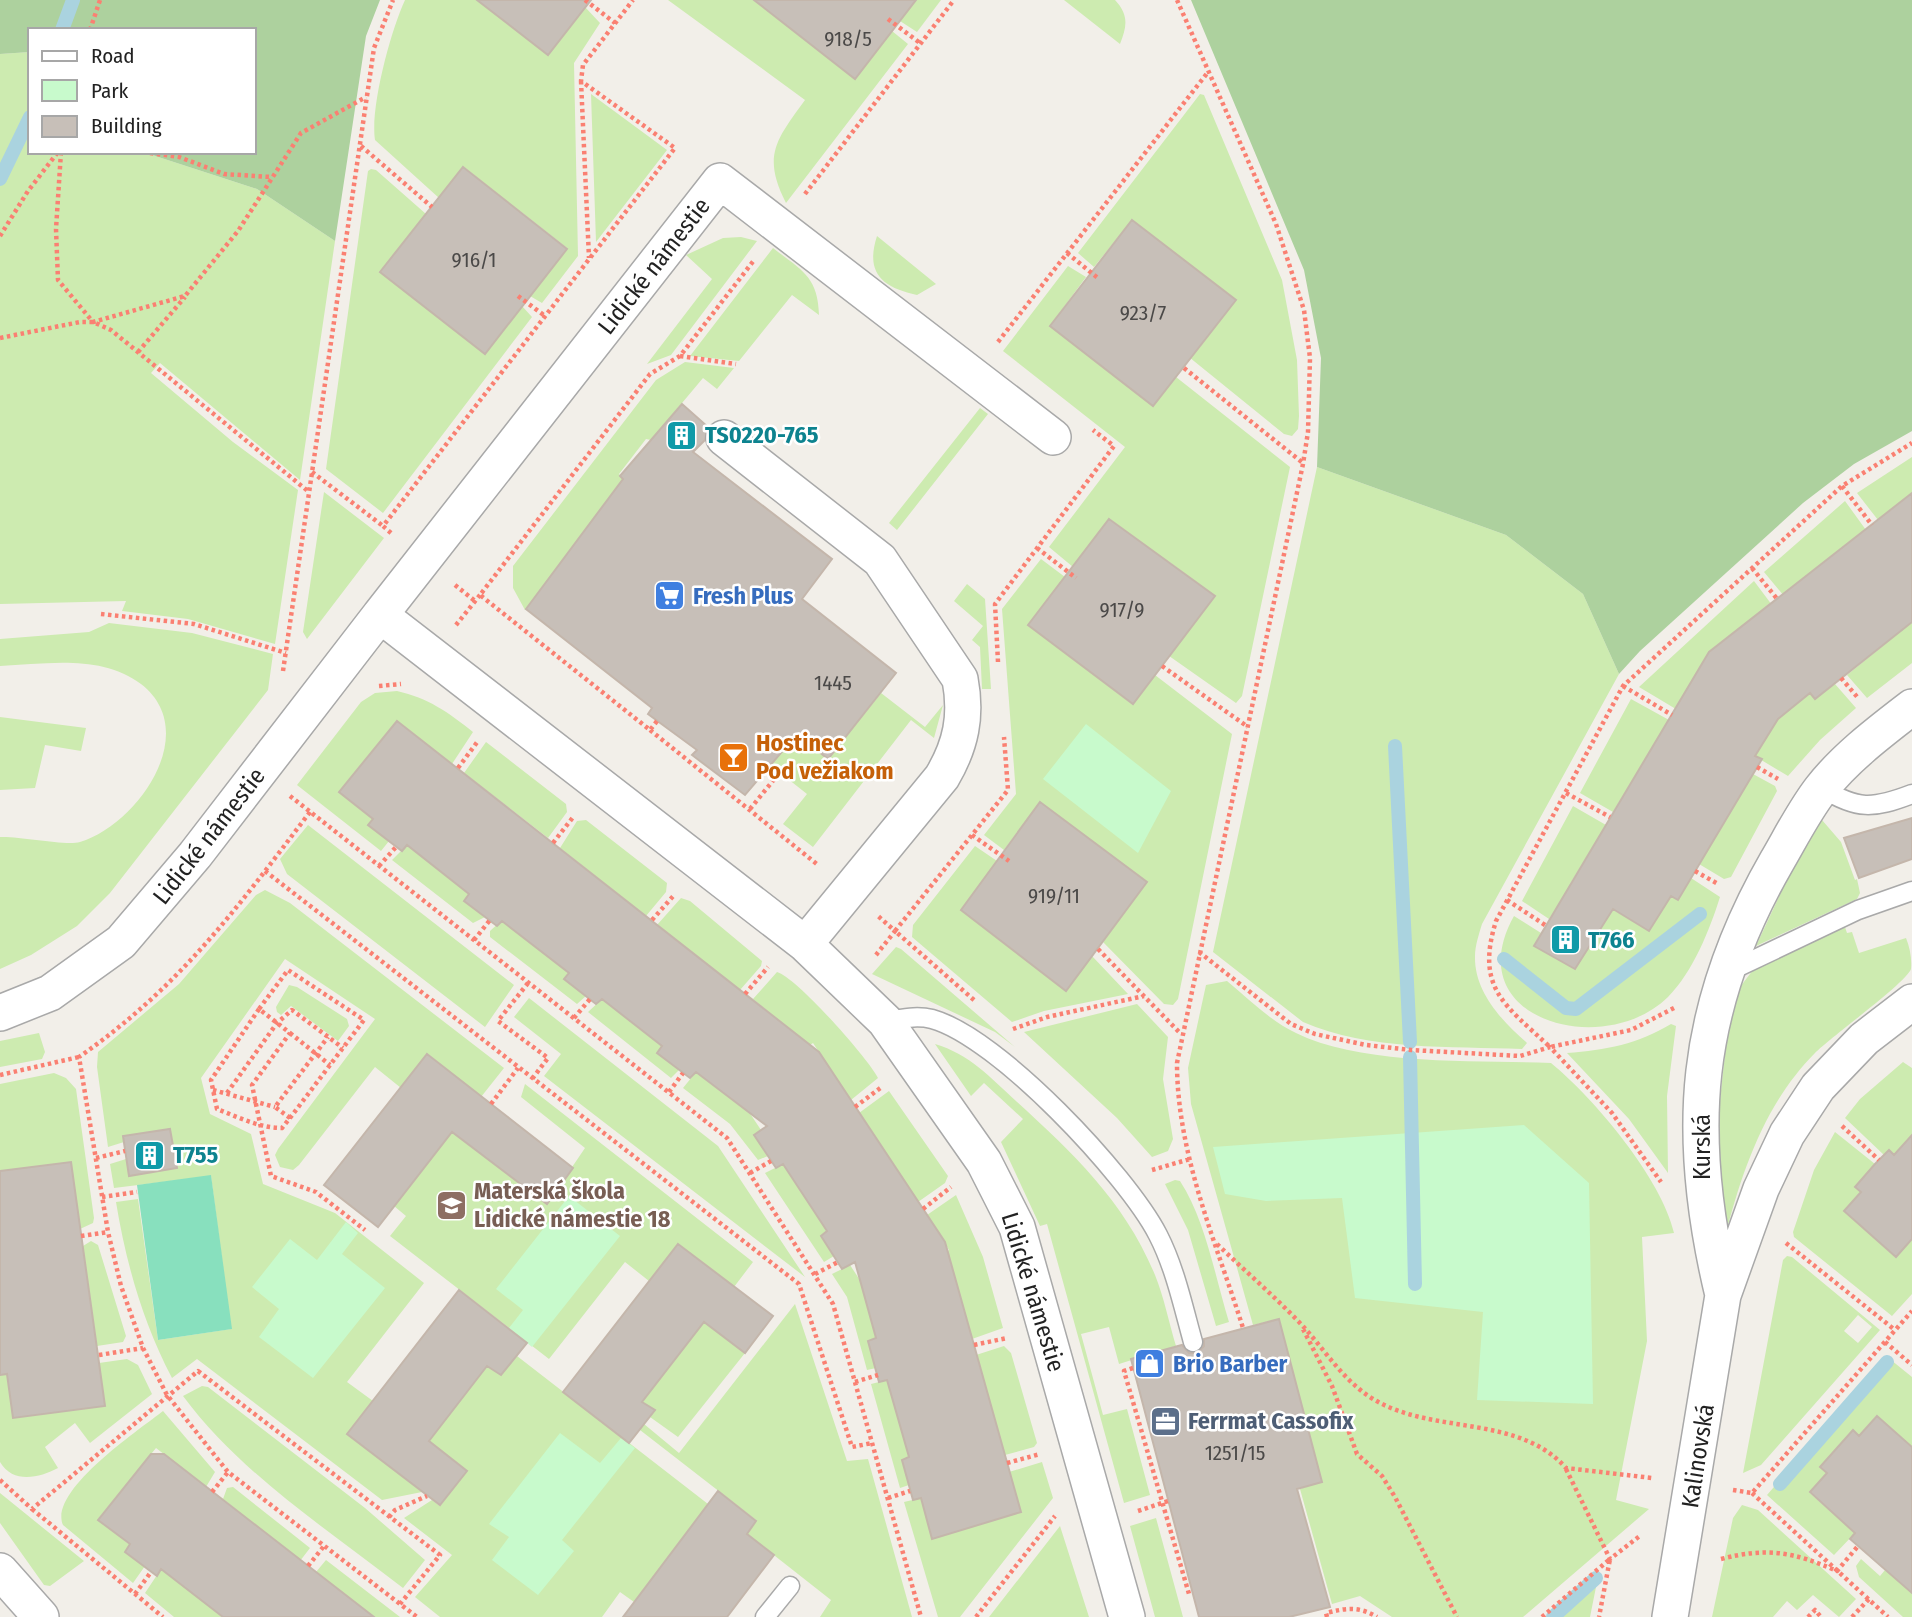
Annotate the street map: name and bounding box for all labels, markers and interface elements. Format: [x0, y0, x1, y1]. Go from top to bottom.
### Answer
house number: 918/5 [824, 26, 872, 52]
legend [28, 28, 256, 154]
text: Road [91, 43, 135, 69]
text: Park [91, 78, 129, 104]
text: Building [91, 113, 162, 139]
street label: Lidické námestie [592, 192, 716, 340]
house number: 916/1 [452, 247, 496, 273]
house number: 923/7 [1120, 300, 1166, 326]
building icon: TS0220-765 [665, 418, 699, 452]
place label: TS0220-765 [705, 421, 819, 449]
supermarket icon: Fresh Plus [653, 579, 687, 613]
place label: Fresh Plus [693, 582, 794, 610]
house number: 917/9 [1100, 597, 1144, 623]
house number: 1445 [814, 670, 852, 696]
place label: Hostinec Pod vežiakom [756, 729, 893, 785]
bar icon: Hostinec Pod vežiakom [716, 740, 750, 774]
street label: Lidické námestie [147, 762, 271, 910]
house number: 919/11 [1028, 883, 1080, 909]
building icon: T766 [1548, 923, 1582, 957]
place label: T766 [1588, 926, 1635, 954]
street label: Kurská [1688, 1114, 1716, 1180]
building icon: T755 [133, 1138, 167, 1172]
place label: T755 [173, 1141, 218, 1169]
place label: Materská škola Lidické námestie 18 [474, 1177, 671, 1233]
school or university icon: Materská škola Lidické námestie 18 [434, 1188, 468, 1222]
street label: Lidické námestie [995, 1209, 1071, 1375]
shop icon: Brio Barber [1133, 1347, 1167, 1381]
place label: Brio Barber [1173, 1350, 1288, 1378]
street label: Kalinovská [1676, 1402, 1720, 1510]
office icon: Ferrmat Cassofix [1148, 1404, 1182, 1438]
place label: Ferrmat Cassofix [1188, 1407, 1354, 1435]
house number: 1251/15 [1205, 1440, 1265, 1466]

